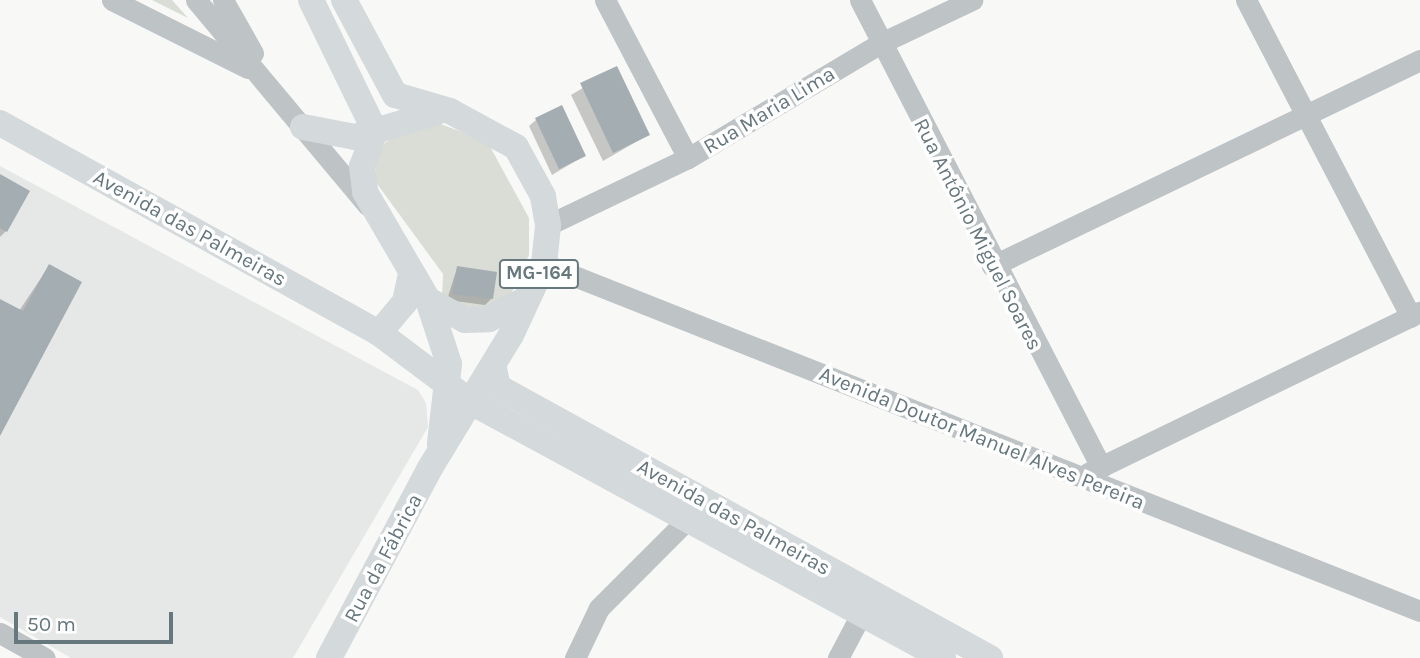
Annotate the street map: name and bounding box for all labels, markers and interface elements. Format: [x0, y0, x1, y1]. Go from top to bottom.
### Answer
street label: Rua Maria Lima [699, 61, 839, 159]
street label: Rua Antônio Miguel Soares [908, 114, 1048, 354]
street label: Avenida das Palmeiras [89, 164, 291, 292]
road number: MG-164 [499, 258, 579, 290]
street label: Avenida Doutor Manuel Alves Pereira [816, 361, 1148, 515]
street label: Avenida das Palmeiras [633, 453, 835, 581]
street label: Rua da Fábrica [339, 489, 427, 627]
scale bar [18, 598, 177, 642]
text: 50 m [27, 612, 76, 636]

